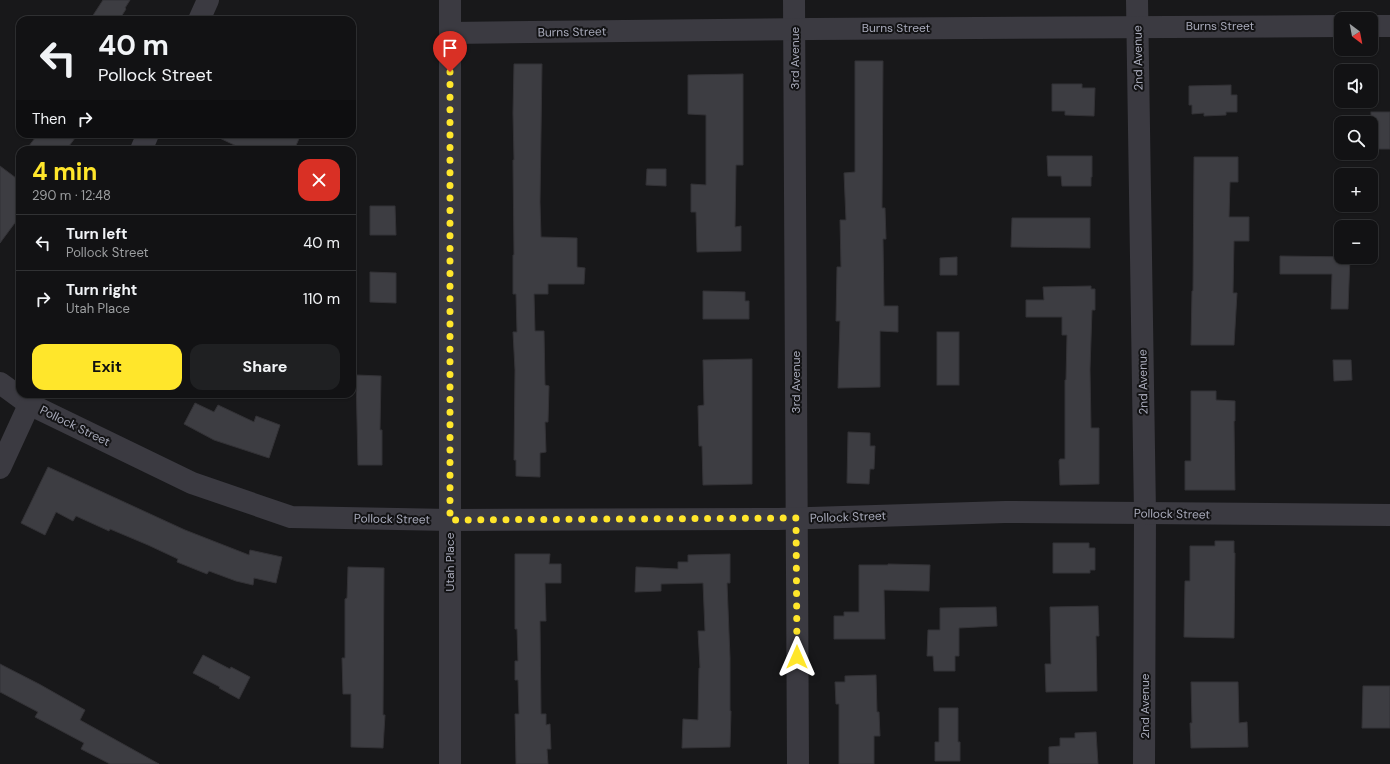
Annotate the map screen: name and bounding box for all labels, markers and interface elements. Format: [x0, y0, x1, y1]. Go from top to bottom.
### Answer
north arrow [1334, 12, 1378, 56]
map controls [1334, 12, 1378, 264]
street label: Burns Street [1186, 18, 1255, 34]
street label: Burns Street [862, 20, 931, 36]
street label: Burns Street [538, 23, 607, 41]
street label: 2nd Avenue [1129, 25, 1147, 91]
street label: 3rd Avenue [787, 26, 803, 89]
text: 40 m [98, 27, 169, 64]
pin [433, 31, 467, 72]
icon: left [32, 32, 84, 84]
icon: arrive [439, 37, 461, 59]
text: Pollock Street [98, 63, 212, 87]
button: sound [1334, 64, 1378, 108]
icon: right [74, 108, 96, 130]
text: Then [32, 109, 66, 129]
button: search [1334, 116, 1378, 160]
text: 4 min [32, 156, 97, 187]
button: close [298, 159, 340, 201]
button: + [1334, 168, 1378, 212]
text: 290 m · 12:48 [32, 187, 111, 204]
button: − [1334, 220, 1378, 264]
text: Turn left [66, 224, 127, 244]
icon: left [32, 232, 54, 254]
text: 40 m [303, 233, 340, 253]
text: Pollock Street [66, 244, 149, 261]
text: Turn right [66, 280, 137, 300]
icon: right [32, 288, 54, 310]
text: 110 m [303, 289, 340, 309]
text: Utah Place [66, 300, 130, 317]
button: Exit [32, 344, 182, 390]
button: Share [190, 344, 340, 390]
street label: 2nd Avenue [1134, 349, 1152, 415]
street label: 3rd Avenue [788, 350, 804, 413]
street label: Pollock Street [37, 402, 113, 450]
street label: Pollock Street [1134, 505, 1211, 523]
street label: Pollock Street [810, 508, 887, 526]
street label: Pollock Street [354, 510, 431, 528]
street label: Utah Place [442, 532, 458, 592]
position arrow [776, 636, 818, 678]
street label: 2nd Avenue [1137, 673, 1153, 739]

